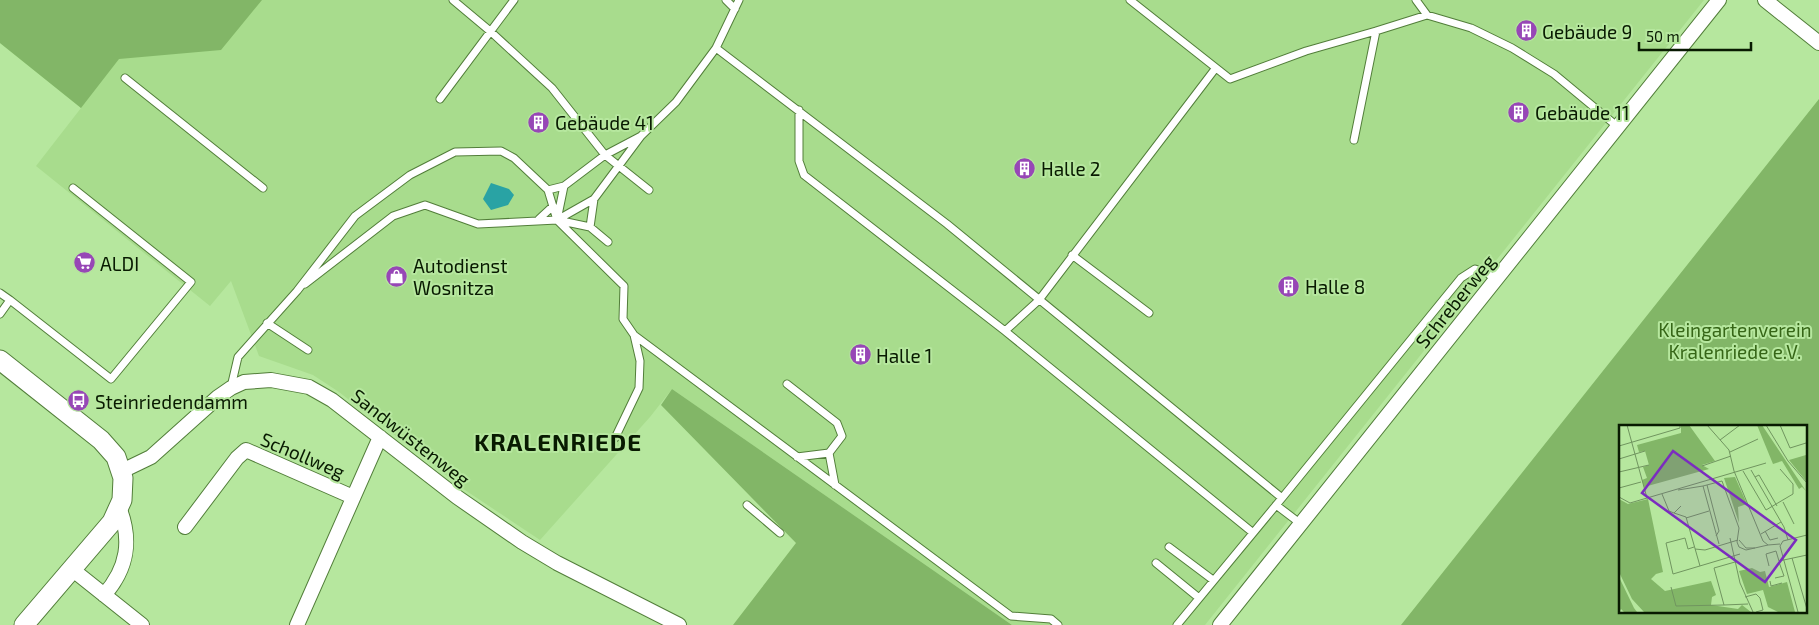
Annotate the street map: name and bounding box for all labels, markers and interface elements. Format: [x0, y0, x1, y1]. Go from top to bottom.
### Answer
building icon: Gebäude 9 [1514, 19, 1538, 43]
place label: Gebäude 9 [1542, 20, 1632, 43]
scale bar [1639, 20, 1752, 52]
text: 50 m [1646, 27, 1680, 45]
building icon: Gebäude 11 [1507, 100, 1531, 124]
place label: Gebäude 11 [1535, 101, 1630, 124]
building icon: Gebäude 41 [527, 110, 551, 134]
place label: Gebäude 41 [555, 111, 654, 134]
building icon: Halle 2 [1013, 156, 1037, 180]
place label: Halle 2 [1041, 157, 1101, 180]
street label: Schreberweg [1410, 249, 1500, 352]
supermarket icon: ALDI [72, 251, 96, 275]
place label: ALDI [100, 252, 139, 275]
place label: Autodienst Wosnitza [413, 254, 507, 299]
shop icon: Autodienst Wosnitza [385, 264, 409, 288]
building icon: Halle 8 [1277, 274, 1301, 298]
place label: Halle 8 [1305, 275, 1365, 298]
park label: Kleingartenverein Kralenriede e.V. [1658, 318, 1812, 363]
building icon: Halle 1 [848, 343, 872, 367]
place label: Halle 1 [876, 344, 932, 367]
street label: Sandwüstenweg [347, 384, 475, 491]
bus stop icon: Steinriedendamm [67, 389, 91, 413]
place label: Steinriedendamm [95, 390, 248, 413]
inset map [1619, 425, 1806, 612]
street label: Schollweg [257, 427, 349, 483]
district label: KRALENRIEDE [474, 427, 642, 456]

